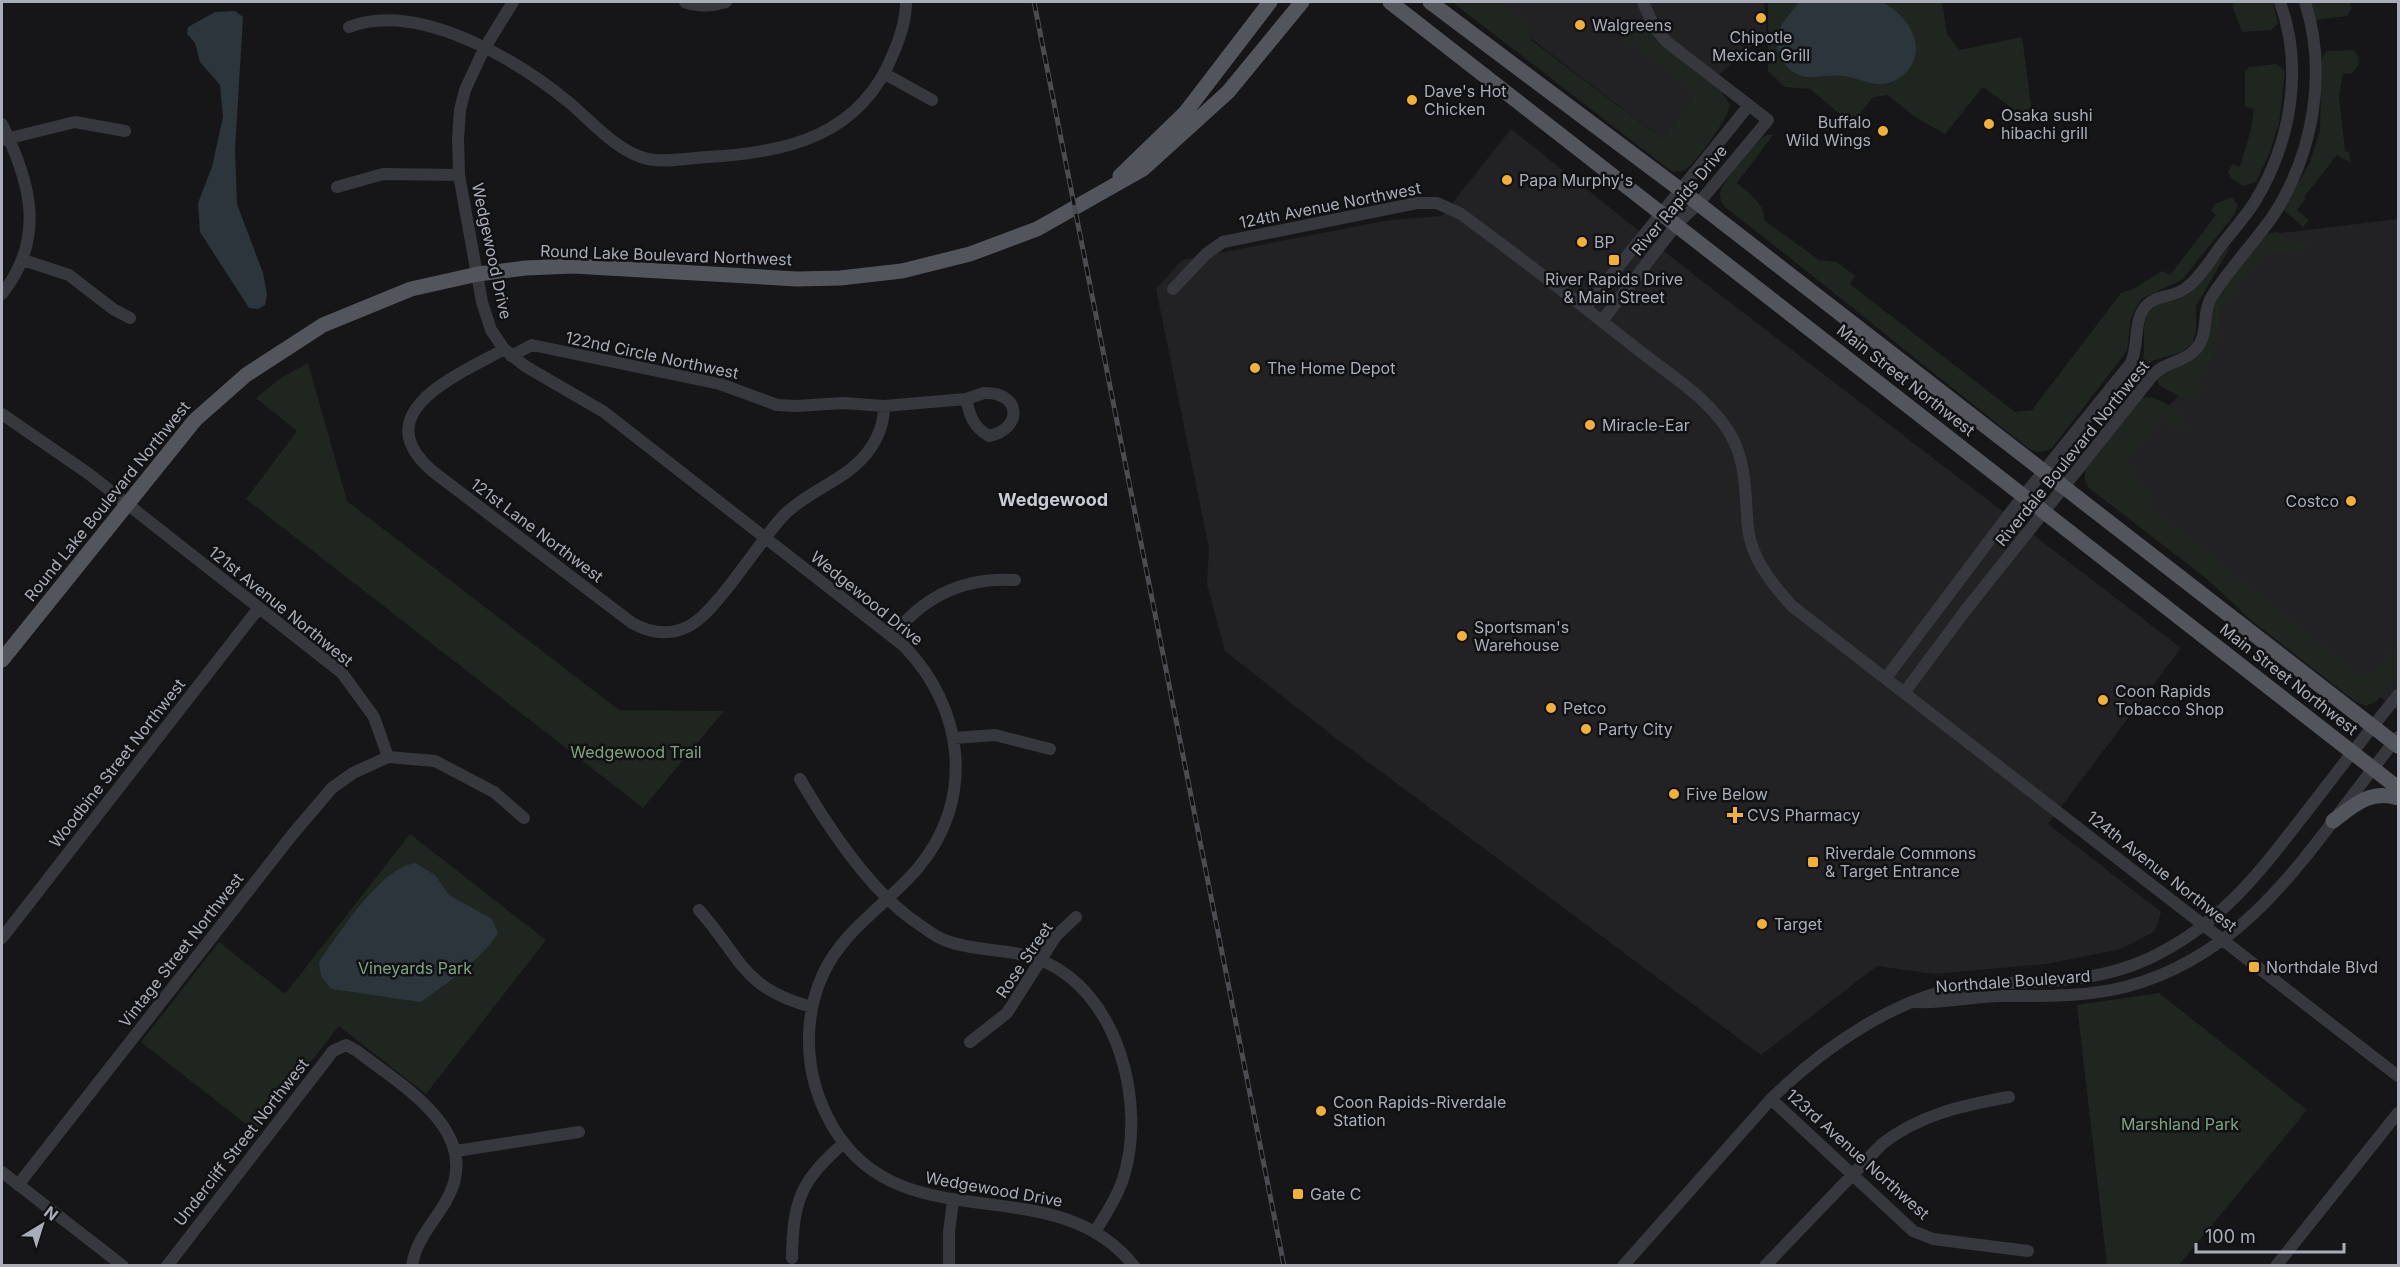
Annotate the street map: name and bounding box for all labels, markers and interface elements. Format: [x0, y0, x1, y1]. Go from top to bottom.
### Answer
marker: Chipotle Mexican Grill [1754, 11, 1768, 25]
place label: Walgreens [1592, 15, 1672, 35]
marker: Walgreens [1573, 18, 1587, 32]
place label: Chipotle Mexican Grill [1712, 27, 1810, 65]
place label: Dave's Hot Chicken [1424, 81, 1507, 119]
marker: Dave's Hot Chicken [1405, 93, 1419, 107]
place label: Osaka sushi hibachi grill [2001, 105, 2093, 143]
place label: Buffalo Wild Wings [1786, 112, 1871, 150]
marker: Osaka sushi hibachi grill [1982, 117, 1996, 131]
marker: Buffalo Wild Wings [1876, 124, 1890, 138]
street label: River Rapids Drive [1627, 141, 1731, 259]
place label: Papa Murphy's [1519, 170, 1633, 190]
marker: Papa Murphy's [1500, 173, 1514, 187]
street label: 124th Avenue Northwest [1237, 178, 1423, 232]
street label: Wedgewood Drive [468, 181, 516, 321]
place label: BP [1594, 232, 1615, 252]
marker: BP [1575, 235, 1589, 249]
street label: Round Lake Boulevard Northwest [540, 241, 792, 269]
marker: River Rapids Drive & Main Street [1607, 253, 1621, 267]
place label: River Rapids Drive & Main Street [1545, 269, 1683, 307]
street label: Main Street Northwest [1833, 320, 1979, 440]
street label: 122nd Circle Northwest [564, 327, 740, 383]
street label: Riverdale Boulevard Northwest [1991, 356, 2153, 550]
place label: The Home Depot [1267, 358, 1395, 378]
marker: The Home Depot [1248, 361, 1262, 375]
street label: Round Lake Boulevard Northwest [20, 397, 194, 605]
place label: Miracle-Ear [1602, 415, 1690, 435]
marker: Miracle-Ear [1583, 418, 1597, 432]
street label: 121st Lane Northwest [467, 474, 607, 586]
district label: Wedgewood [998, 489, 1108, 510]
place label: Costco [2285, 491, 2339, 511]
marker: Costco [2344, 494, 2358, 508]
street label: 121st Avenue Northwest [205, 542, 357, 670]
street label: Wedgewood Drive [807, 547, 927, 649]
place label: Sportsman's Warehouse [1474, 617, 1569, 655]
street label: Main Street Northwest [2216, 619, 2362, 739]
marker: Sportsman's Warehouse [1455, 629, 1469, 643]
street label: Woodbine Street Northwest [45, 675, 189, 851]
place label: Coon Rapids Tobacco Shop [2115, 681, 2224, 719]
marker: Coon Rapids Tobacco Shop [2096, 693, 2110, 707]
place label: Petco [1563, 698, 1606, 718]
marker: Petco [1544, 701, 1558, 715]
place label: Party City [1598, 719, 1673, 739]
marker: Party City [1579, 722, 1593, 736]
park label: Wedgewood Trail [570, 742, 702, 762]
place label: Five Below [1686, 784, 1768, 804]
marker: Five Below [1667, 787, 1681, 801]
place label: CVS Pharmacy [1747, 805, 1860, 825]
street label: 124th Avenue Northwest [2083, 806, 2241, 936]
marker: CVS Pharmacy [1728, 808, 1742, 822]
place label: Riverdale Commons & Target Entrance [1825, 843, 1976, 881]
marker: Riverdale Commons & Target Entrance [1806, 855, 1820, 869]
street label: Vintage Street Northwest [115, 869, 247, 1031]
place label: Target [1774, 914, 1822, 934]
marker: Target [1755, 917, 1769, 931]
street label: Rose Street [991, 918, 1057, 1002]
place label: Northdale Blvd [2266, 957, 2378, 977]
park label: Vineyards Park [358, 958, 472, 978]
marker: Northdale Blvd [2247, 960, 2261, 974]
street label: Northdale Boulevard [1935, 966, 2091, 996]
street label: Undercliff Street Northwest [169, 1054, 313, 1230]
street label: 123rd Avenue Northwest [1782, 1085, 1934, 1223]
place label: Coon Rapids-Riverdale Station [1333, 1092, 1506, 1130]
marker: Coon Rapids-Riverdale Station [1314, 1104, 1328, 1118]
park label: Marshland Park [2121, 1114, 2239, 1134]
street label: Wedgewood Drive [924, 1167, 1064, 1211]
place label: Gate C [1310, 1184, 1362, 1204]
marker: Gate C [1291, 1187, 1305, 1201]
north arrow [12, 1195, 72, 1255]
text: N [40, 1202, 62, 1225]
scale bar [2196, 1216, 2344, 1254]
text: 100 m [2205, 1226, 2256, 1247]

